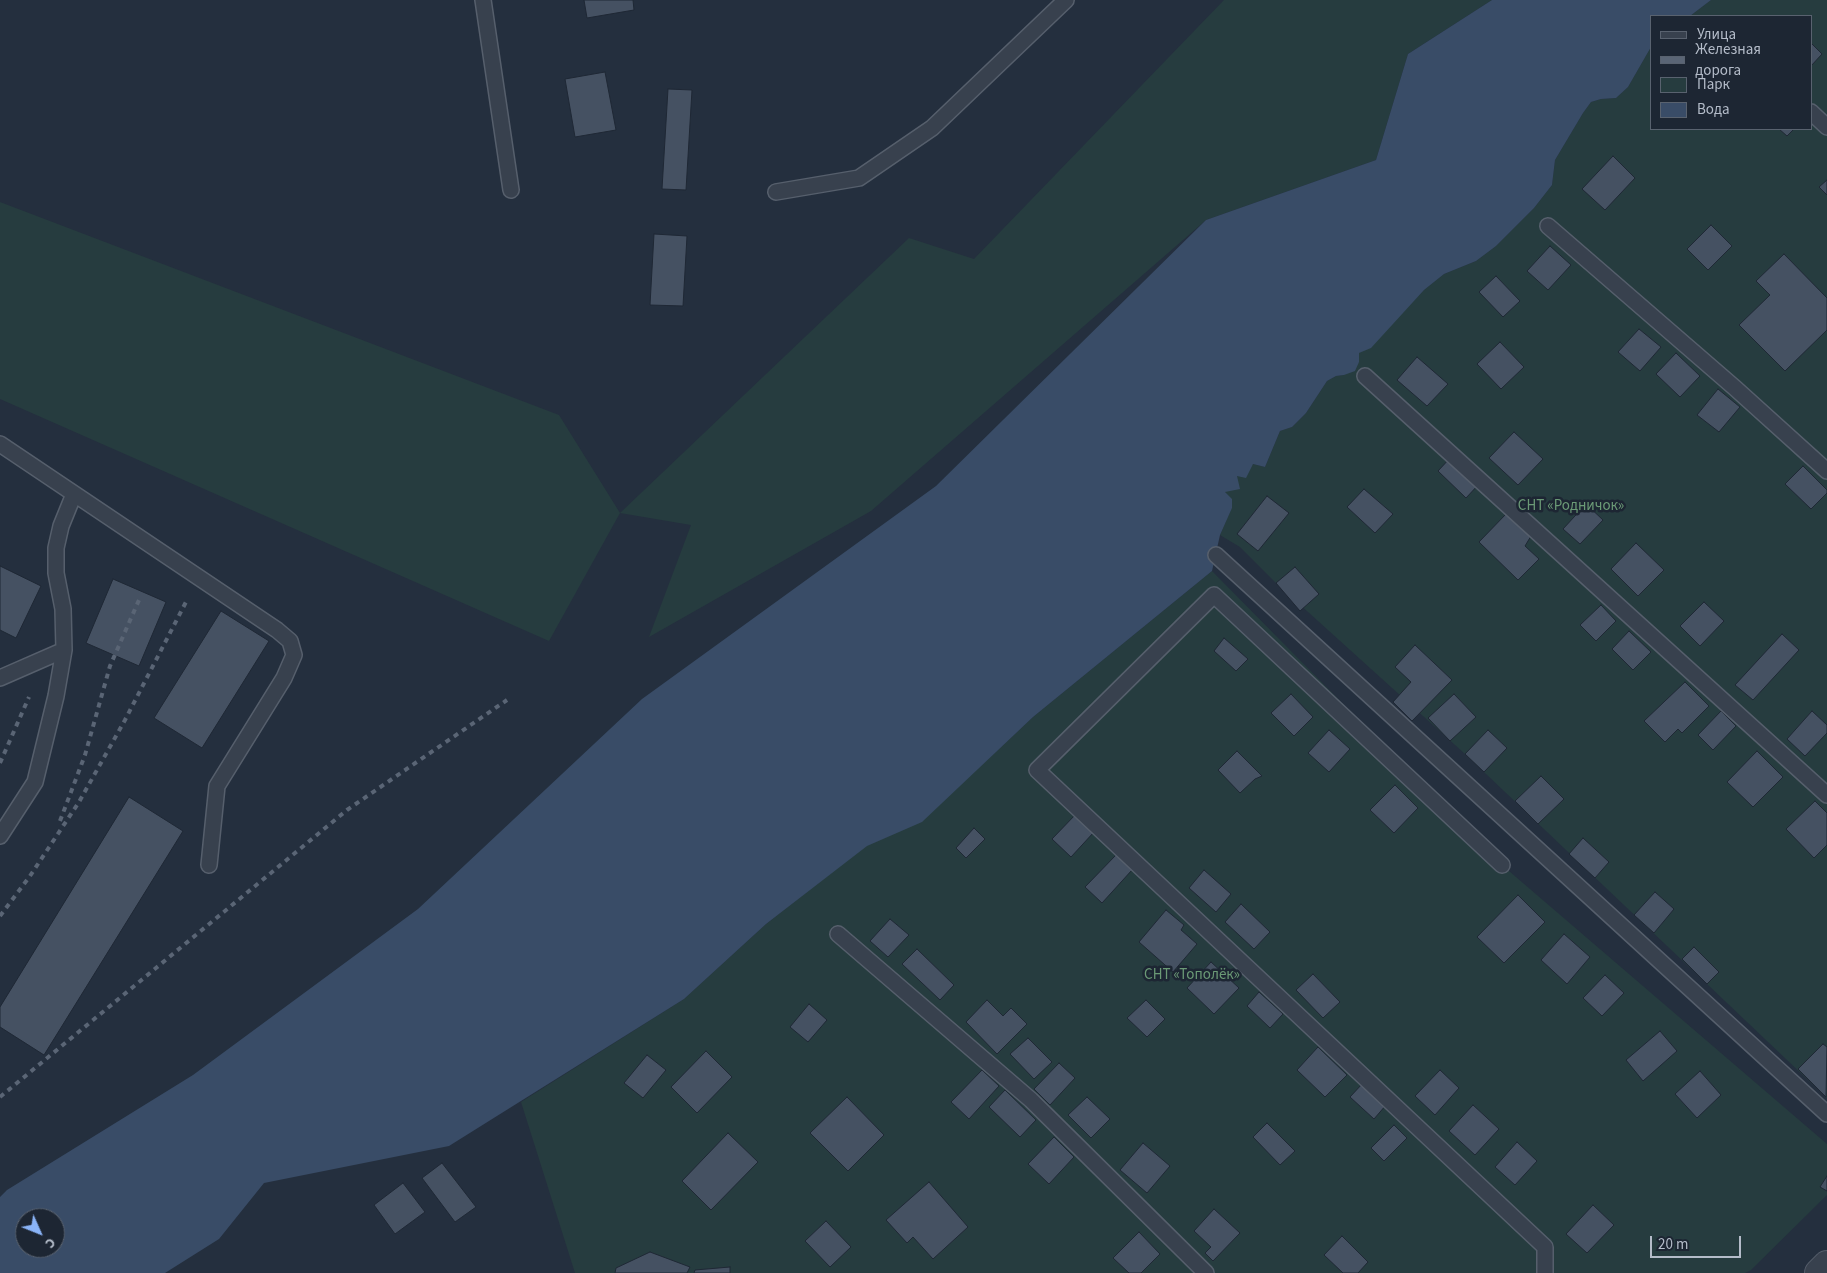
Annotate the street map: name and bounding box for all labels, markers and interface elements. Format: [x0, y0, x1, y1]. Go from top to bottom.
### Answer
legend [1650, 15, 1812, 130]
text: Улица [1697, 24, 1736, 45]
text: Железная дорога [1695, 39, 1761, 81]
text: Парк [1697, 74, 1730, 95]
text: Вода [1697, 99, 1730, 120]
park label: СНТ «Родничок» [1518, 498, 1624, 516]
park label: СНТ «Тополёк» [1144, 967, 1240, 985]
north arrow [15, 1208, 65, 1258]
scale bar [1652, 1226, 1743, 1258]
text: С [40, 1233, 60, 1253]
text: 20 m [1658, 1234, 1688, 1255]

